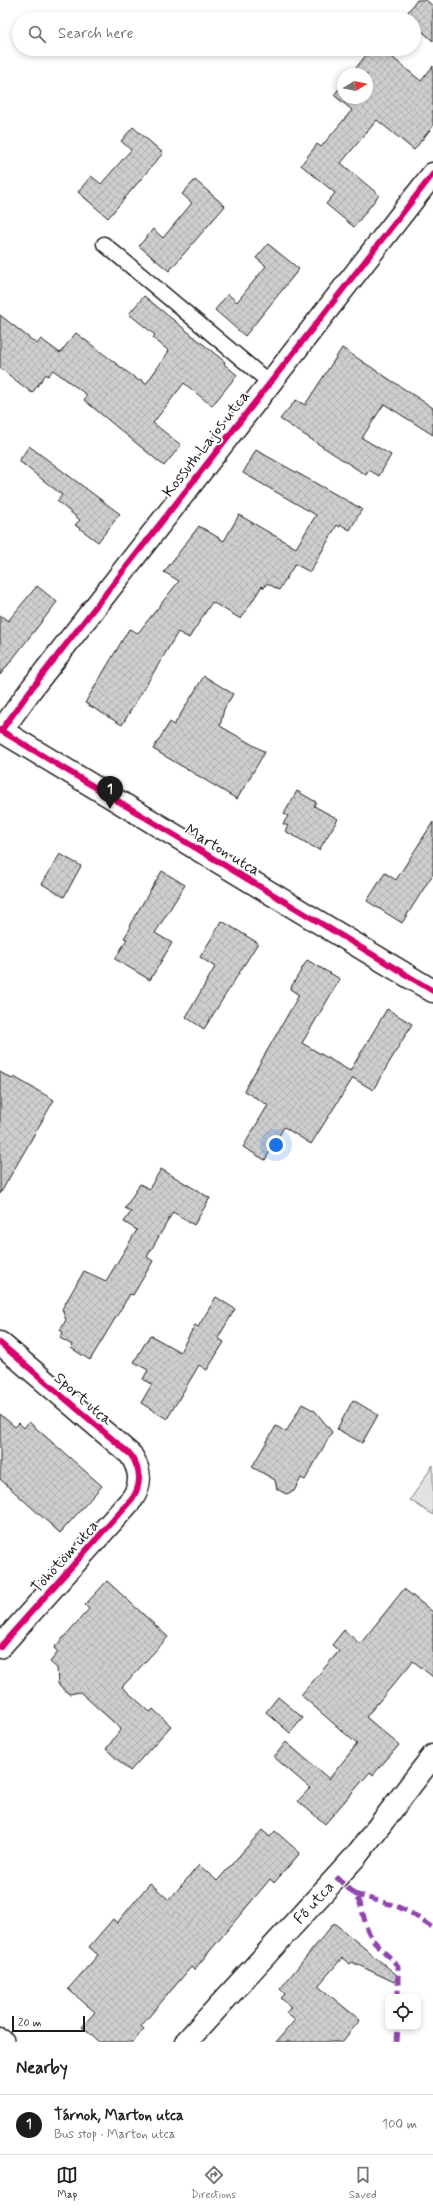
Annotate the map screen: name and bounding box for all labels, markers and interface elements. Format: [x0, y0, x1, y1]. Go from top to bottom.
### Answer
search box [12, 12, 421, 56]
icon: search [26, 23, 48, 45]
text: Search here [58, 24, 134, 44]
north arrow [337, 68, 373, 104]
street label: Kossuth Lajos utca [158, 386, 255, 502]
pin: 1 [97, 776, 123, 809]
street label: Marton utca [181, 820, 264, 881]
your location [266, 1135, 286, 1155]
street label: Sport utca [49, 1368, 117, 1431]
street label: Töhötöm utca [27, 1516, 104, 1598]
street label: Fő utca [289, 1877, 339, 1929]
map controls [385, 1994, 421, 2030]
button: locate [385, 1994, 421, 2030]
scale bar [12, 2014, 85, 2033]
text: 20 m [18, 2016, 41, 2030]
text: Nearby [16, 2057, 68, 2079]
text: Tárnok, Marton utca [54, 2106, 184, 2126]
text: 1 [26, 2116, 32, 2133]
text: 100 m [382, 2116, 417, 2133]
text: Bus stop · Marton utca [54, 2126, 175, 2143]
tab: Map [56, 2164, 78, 2202]
tab: Directions [191, 2164, 236, 2202]
tab: Saved [349, 2164, 377, 2202]

